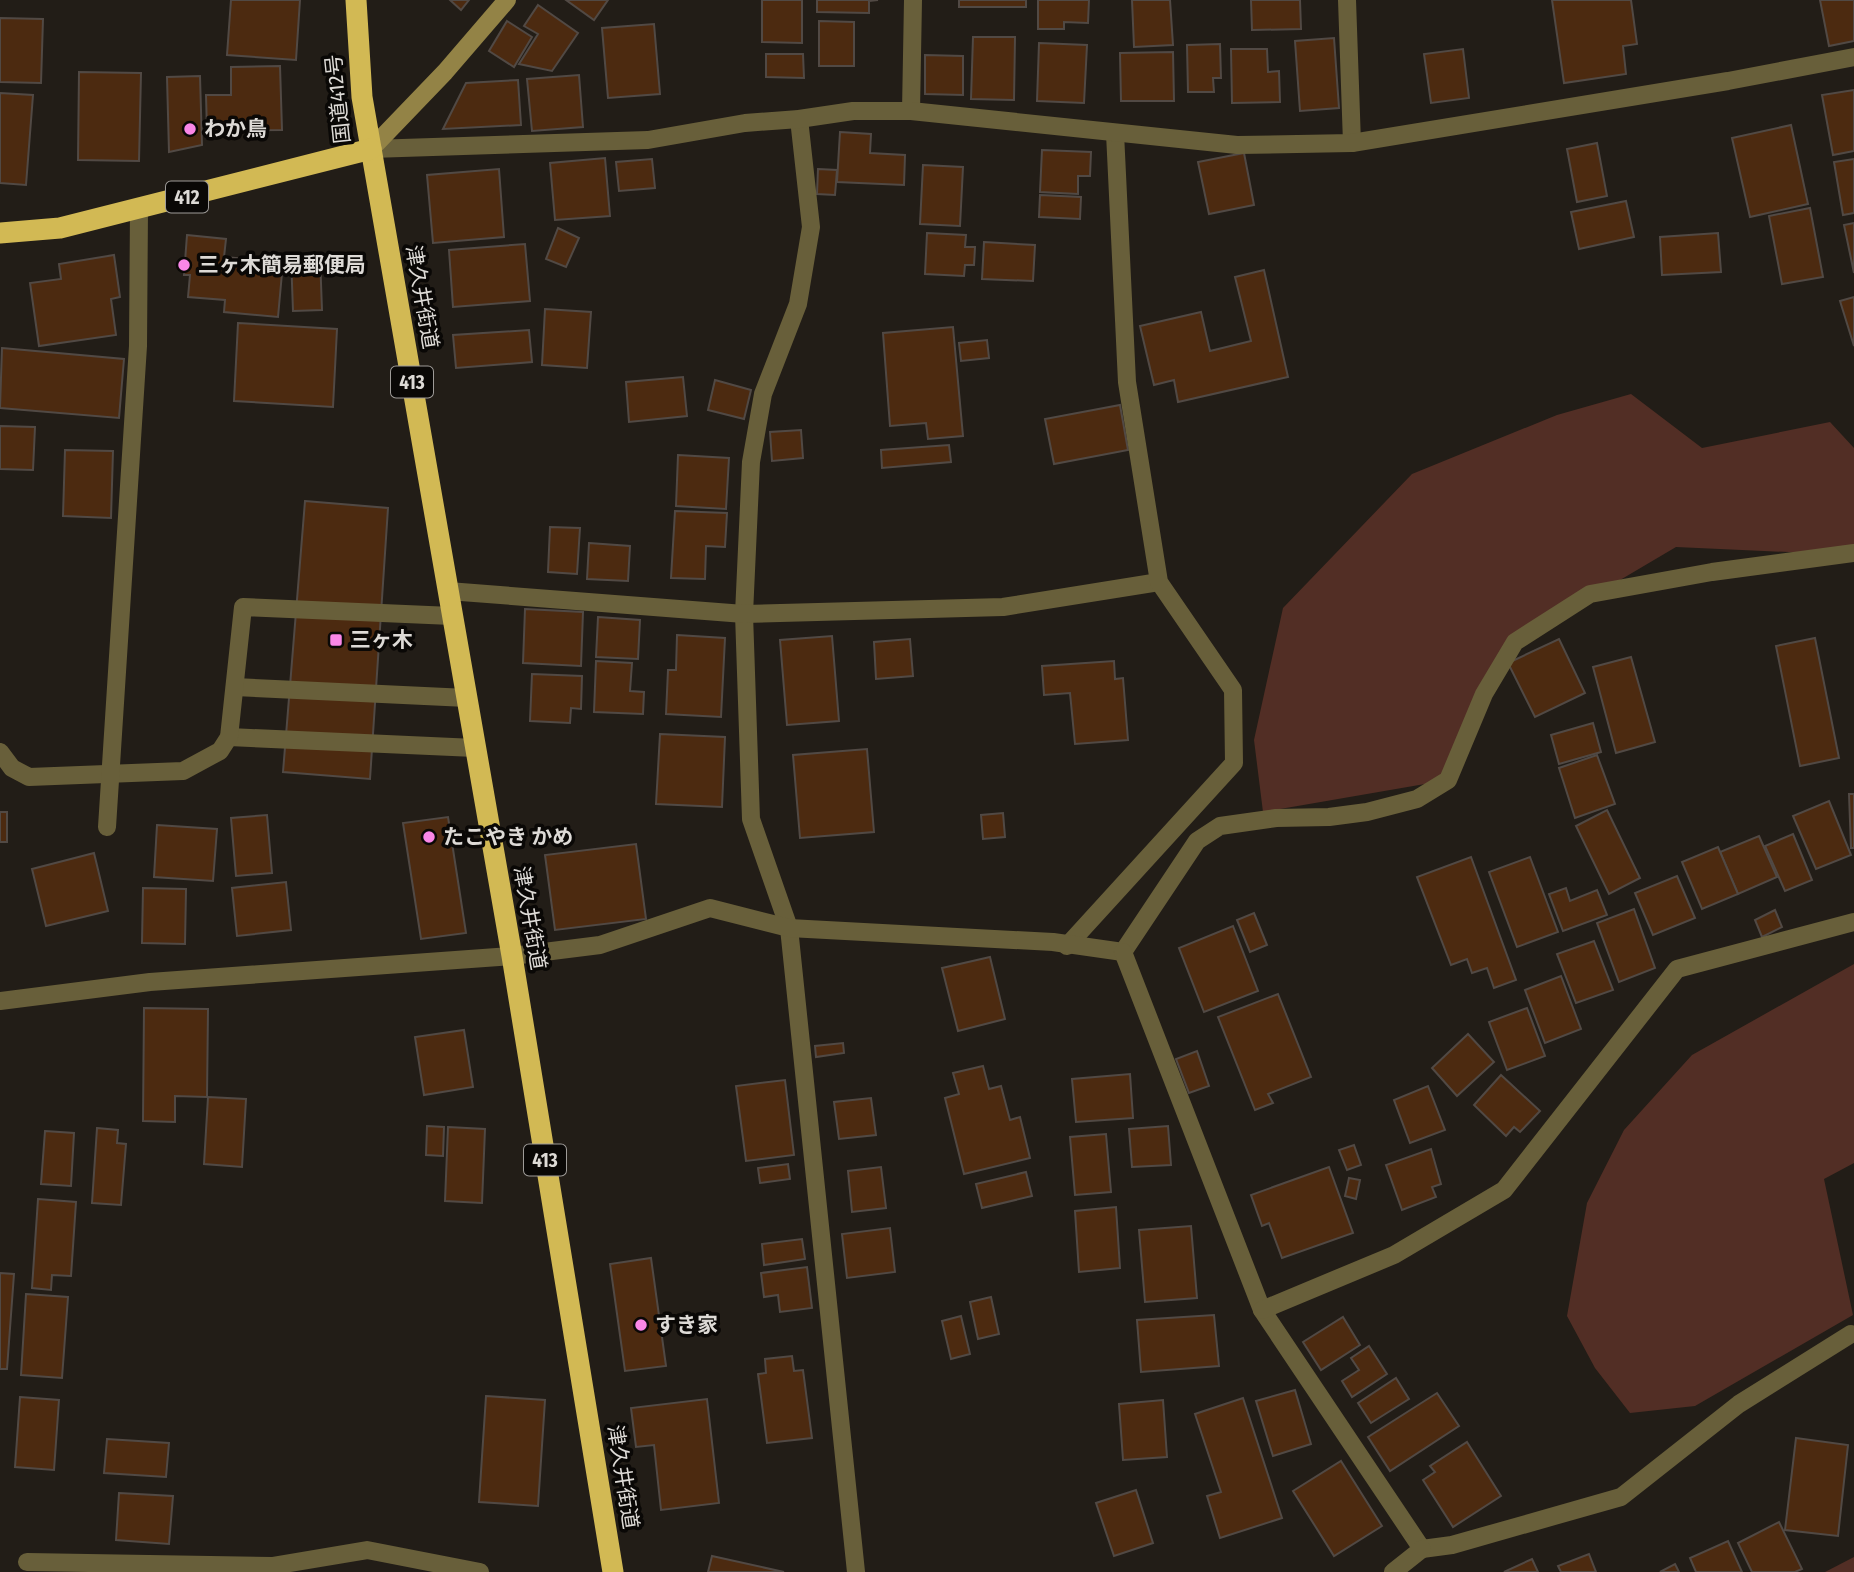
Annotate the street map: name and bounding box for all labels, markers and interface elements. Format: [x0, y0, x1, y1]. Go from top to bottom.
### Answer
street label: 国道412号 [320, 53, 356, 145]
place label: わか鳥 [204, 116, 267, 142]
marker: わか鳥 [182, 121, 198, 137]
road number: 412 [166, 182, 208, 212]
street label: 津久井街道 [400, 243, 444, 351]
place label: 三ヶ木簡易郵便局 [198, 252, 366, 278]
marker: 三ヶ木簡易郵便局 [176, 257, 192, 273]
road number: 413 [391, 366, 433, 398]
place label: 三ヶ木 [350, 627, 413, 653]
marker: 三ヶ木 [328, 632, 344, 648]
place label: たこやき かめ [443, 824, 573, 850]
marker: たこやき かめ [421, 829, 437, 845]
street label: 津久井街道 [508, 864, 552, 972]
road number: 413 [524, 1144, 566, 1176]
place label: すき家 [655, 1312, 718, 1338]
marker: すき家 [633, 1317, 649, 1333]
street label: 津久井街道 [602, 1423, 644, 1531]

